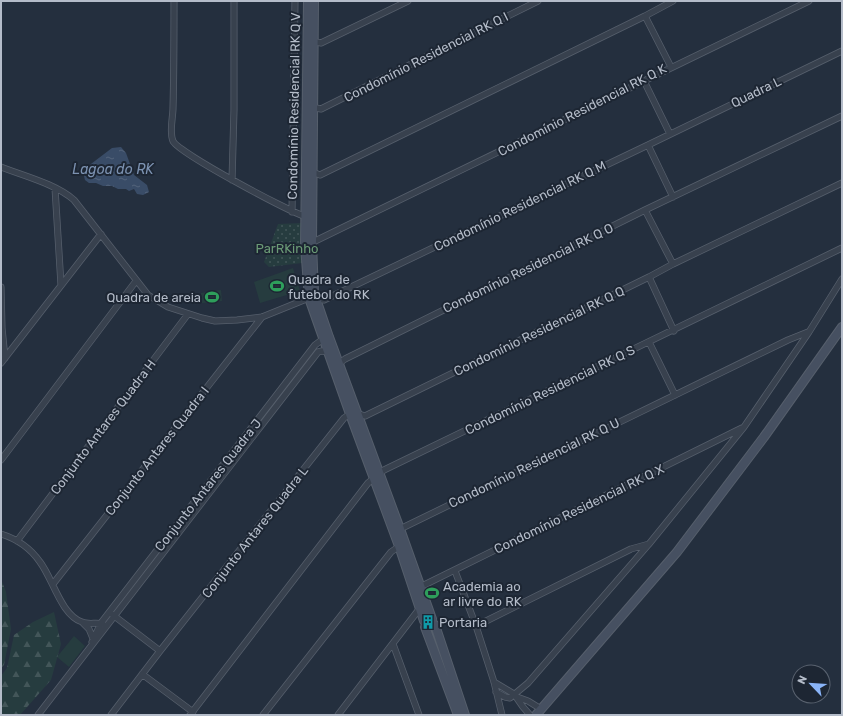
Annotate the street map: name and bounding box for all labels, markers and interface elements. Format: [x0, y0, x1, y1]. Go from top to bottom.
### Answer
street label: Condomínio Residencial RK Q I [341, 9, 511, 105]
street label: Condomínio Residencial RK Q V [285, 12, 303, 200]
street label: Condomínio Residencial RK Q K [495, 61, 669, 159]
street label: Quadra L [728, 73, 784, 111]
street label: Condomínio Residencial RK Q M [432, 158, 608, 254]
water label: Lagoa do RK [72, 161, 154, 178]
street label: Condomínio Residencial RK Q O [440, 220, 616, 316]
park label: ParRKinho [255, 241, 319, 256]
place label: Quadra de futebol do RK [288, 272, 370, 302]
sports icon: Quadra de futebol do RK [269, 278, 285, 294]
street label: Condomínio Residencial RK Q Q [451, 283, 627, 379]
sports icon: Quadra de areia [204, 289, 220, 305]
place label: Quadra de areia [106, 290, 201, 305]
street label: Condomínio Residencial RK Q S [463, 342, 637, 438]
street label: Conjunto Antares Quadra H [47, 357, 159, 497]
street label: Conjunto Antares Quadra I [102, 384, 212, 518]
street label: Condomínio Residencial RK Q U [446, 415, 622, 511]
street label: Conjunto Antares Quadra J [152, 416, 264, 554]
street label: Condomínio Residencial RK Q X [491, 461, 667, 557]
street label: Conjunto Antares Quadra L [199, 463, 312, 601]
place label: Academia ao ar livre do RK [443, 579, 522, 609]
sports icon: Academia ao ar livre do RK [424, 585, 440, 601]
building icon: Portaria [420, 614, 436, 630]
place label: Portaria [439, 615, 487, 630]
north arrow [791, 664, 831, 704]
text: N [795, 674, 810, 686]

